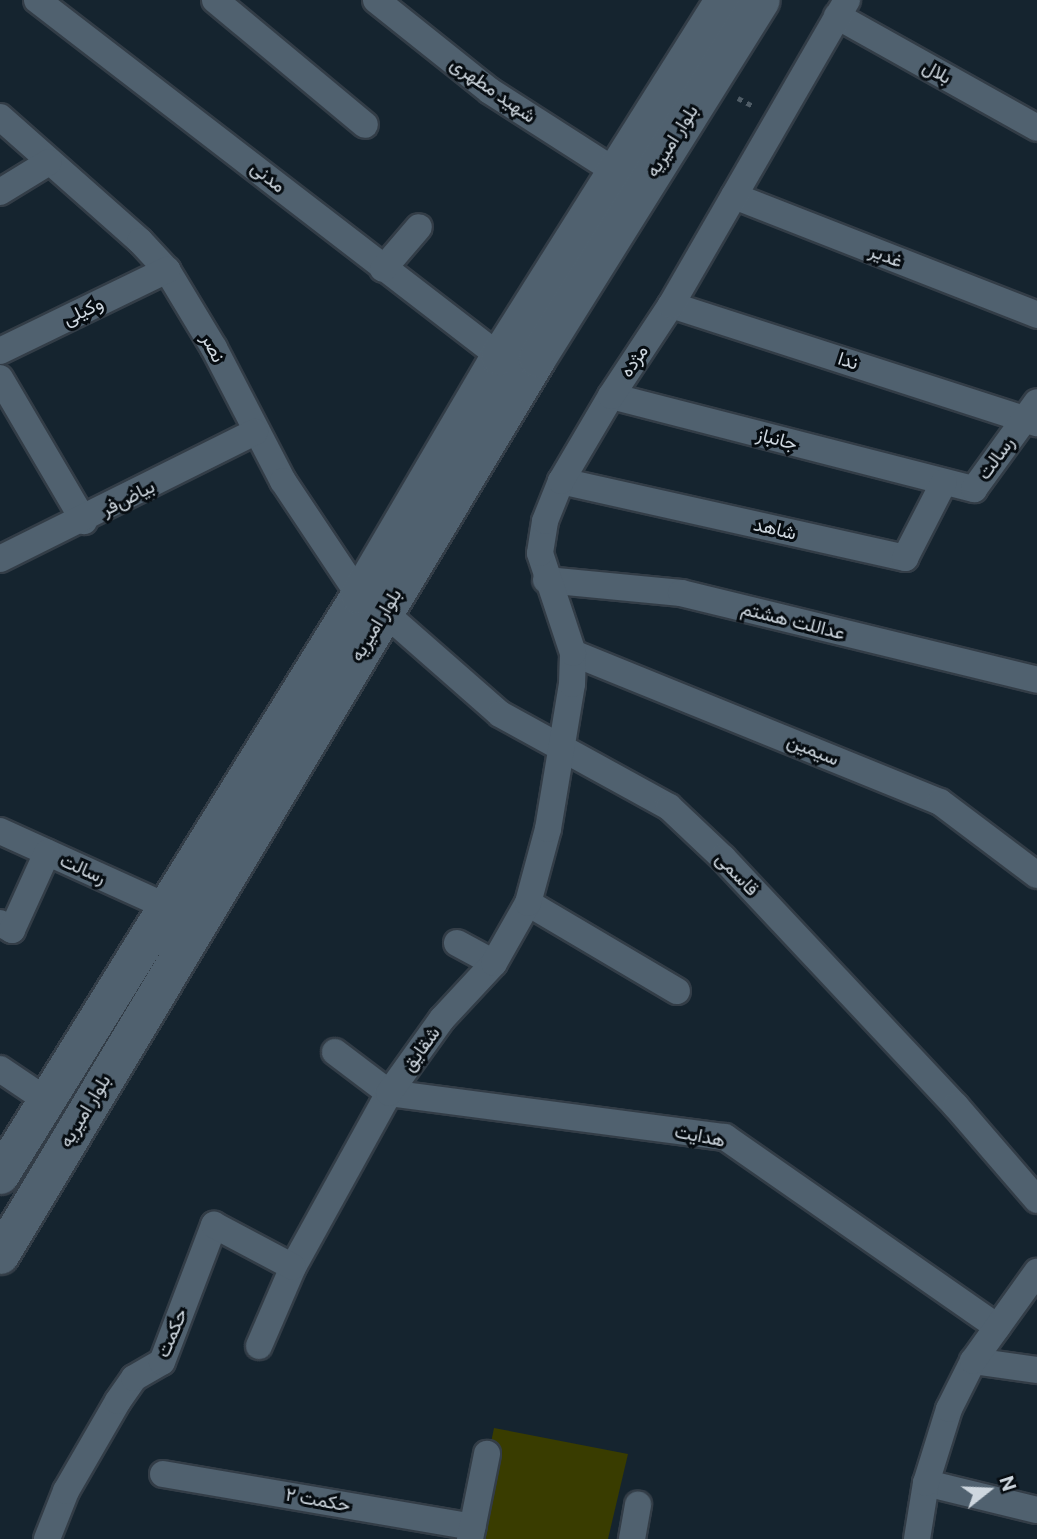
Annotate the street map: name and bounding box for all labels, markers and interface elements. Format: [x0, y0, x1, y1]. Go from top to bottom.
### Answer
street label: شهید مطهری [446, 52, 540, 128]
street label: بلال [919, 55, 955, 89]
street label: بلوار امیریه [641, 101, 703, 181]
street label: مدنی [246, 156, 290, 198]
street label: غدیر [866, 239, 906, 273]
street label: وکیلی [59, 292, 107, 330]
street label: نصر [196, 330, 230, 366]
street label: مژده [615, 341, 653, 381]
street label: ندا [835, 347, 861, 375]
street label: جانباز [754, 423, 800, 455]
street label: رسالت [973, 432, 1019, 484]
street label: بیاض‌فر [97, 475, 159, 521]
street label: شاهد [751, 513, 799, 545]
street label: بلوار امیریه [345, 584, 407, 666]
street label: عداللت هشتم [739, 597, 847, 645]
street label: سیمین [784, 729, 842, 771]
street label: قاسمی [711, 847, 763, 901]
street label: رسالت [56, 849, 110, 889]
street label: شقایق [397, 1022, 445, 1076]
street label: بلوار امیریه [54, 1070, 116, 1152]
street label: هدایت [673, 1120, 727, 1152]
street label: حکمت [152, 1305, 192, 1361]
north arrow [953, 1455, 1023, 1525]
text: N [995, 1473, 1021, 1494]
street label: حکمت ۲ [284, 1483, 352, 1517]

